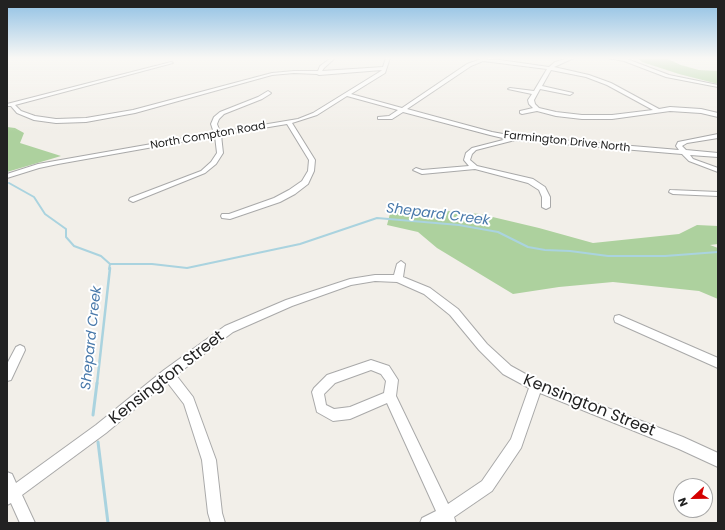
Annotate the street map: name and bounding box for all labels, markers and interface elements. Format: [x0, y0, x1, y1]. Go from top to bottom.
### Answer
street label: North Compton Road [149, 119, 267, 153]
street label: Farmington Drive North [503, 129, 631, 155]
water label: Shepard Creek [385, 200, 491, 230]
water label: Shepard Creek [78, 285, 106, 391]
street label: Kensington Street [106, 327, 228, 429]
street label: Kensington Street [520, 371, 658, 441]
north arrow [673, 478, 713, 518]
text: N [674, 495, 692, 509]

